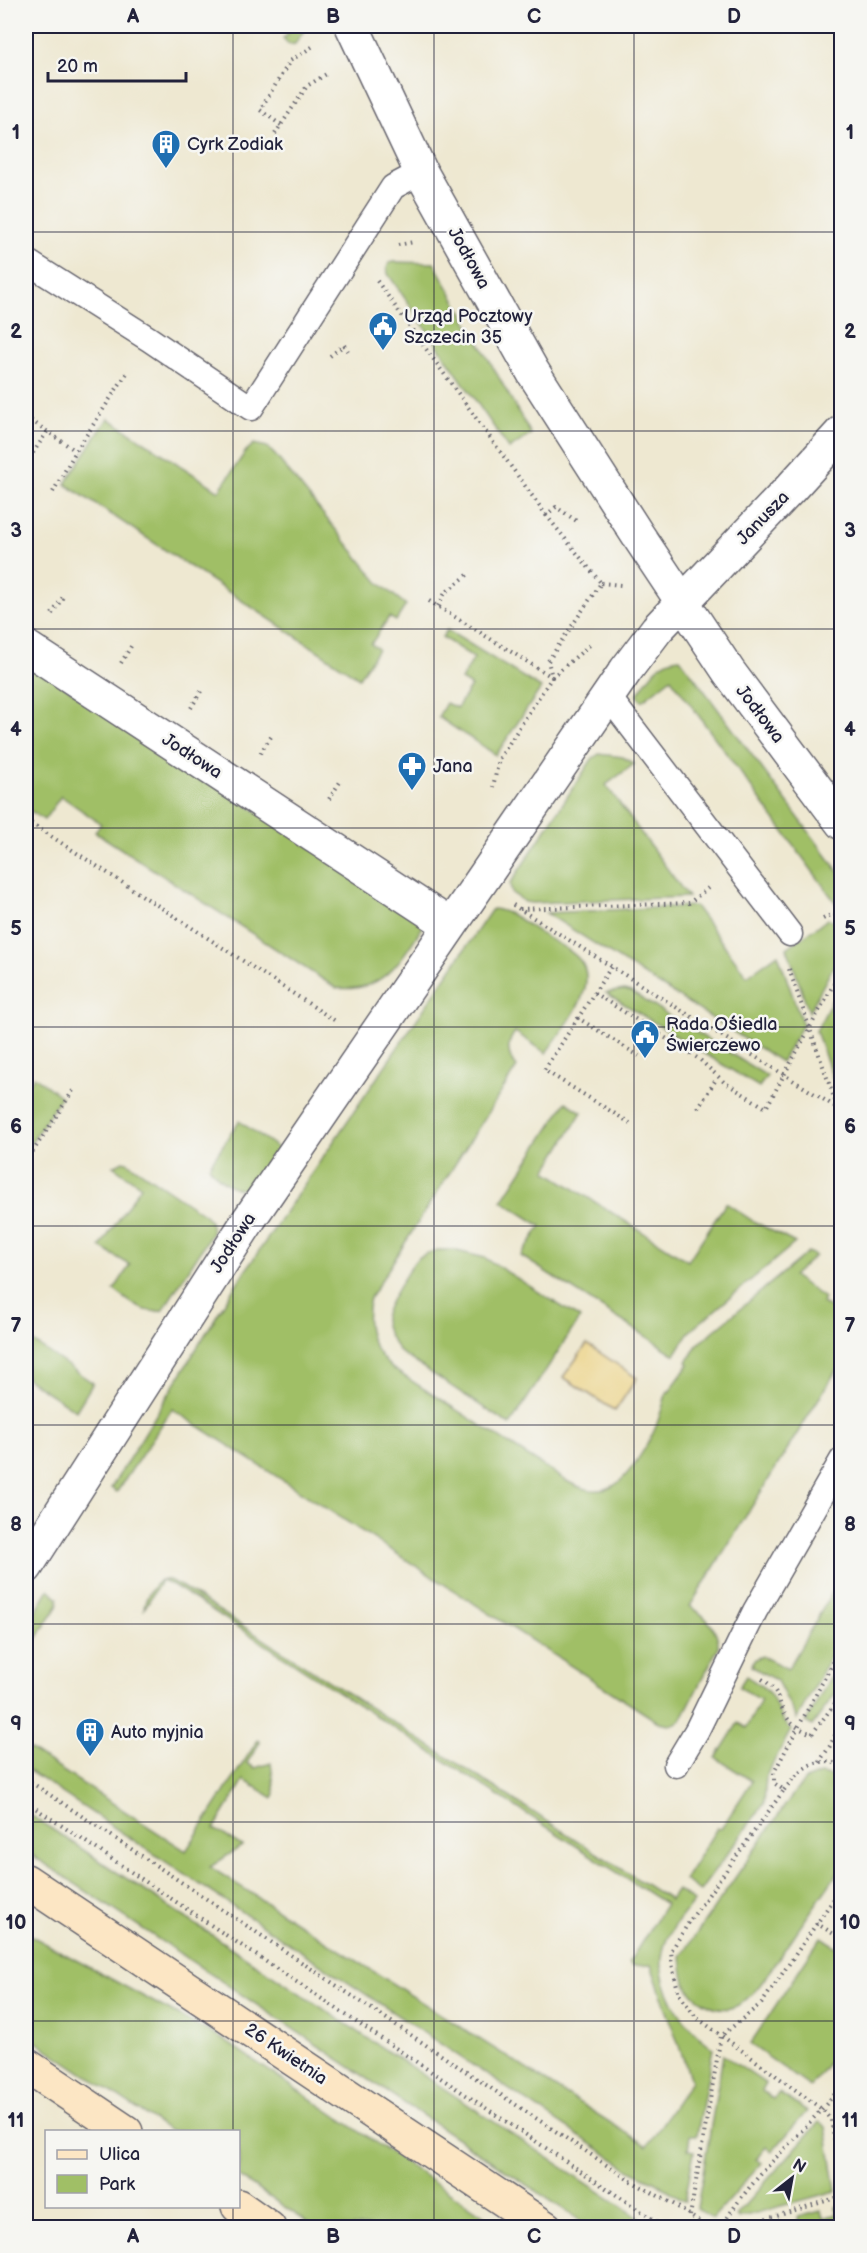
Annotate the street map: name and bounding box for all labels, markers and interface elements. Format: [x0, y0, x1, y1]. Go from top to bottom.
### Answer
text: A [126, 5, 140, 29]
text: B [326, 5, 340, 29]
text: C [527, 5, 541, 29]
text: D [727, 5, 741, 29]
scale bar [48, 45, 186, 83]
text: 20 m [57, 56, 98, 77]
text: 1 [12, 121, 20, 145]
text: 1 [846, 121, 854, 145]
building icon: Cyrk Zodiak [150, 128, 182, 170]
place label: Cyrk Zodiak [187, 134, 283, 155]
street label: Jodłowa [443, 223, 495, 293]
place label: Urząd Pocztowy Szczecin 35 [404, 306, 533, 348]
public building icon: Urząd Pocztowy Szczecin 35 [367, 310, 399, 352]
text: 2 [10, 320, 22, 344]
text: 2 [844, 320, 856, 344]
street label: Janusza [732, 487, 794, 549]
text: 3 [10, 519, 22, 543]
text: 3 [844, 519, 856, 543]
street label: Jodłowa [731, 681, 789, 747]
text: 4 [10, 718, 22, 742]
text: 4 [844, 718, 856, 742]
street label: Jodłowa [158, 729, 226, 783]
pharmacy icon: Jana [396, 750, 428, 792]
place label: Jana [433, 756, 473, 777]
text: 5 [10, 917, 22, 941]
text: 5 [844, 917, 856, 941]
place label: Rada Ośiedla Świerczewo [666, 1014, 777, 1056]
public building icon: Rada Ośiedla Świerczewo [629, 1018, 661, 1060]
text: 6 [10, 1115, 22, 1139]
text: 6 [844, 1115, 856, 1139]
street label: Jodłowa [206, 1209, 260, 1277]
text: 7 [10, 1314, 22, 1338]
text: 7 [844, 1314, 856, 1338]
text: 8 [10, 1513, 22, 1537]
text: 8 [844, 1513, 856, 1537]
text: 9 [10, 1712, 22, 1736]
text: 9 [844, 1712, 856, 1736]
building icon: Auto myjnia [74, 1716, 106, 1758]
place label: Auto myjnia [111, 1722, 204, 1743]
text: 10 [6, 1911, 26, 1935]
text: 10 [840, 1911, 860, 1935]
street label: 26 Kwietnia [241, 2019, 331, 2089]
text: 11 [8, 2109, 24, 2133]
text: 11 [842, 2109, 858, 2133]
legend [45, 2130, 240, 2208]
text: Ulica [99, 2144, 140, 2165]
north arrow [762, 2148, 822, 2208]
text: N [789, 2155, 809, 2178]
text: Park [99, 2174, 135, 2195]
text: A [126, 2225, 140, 2249]
text: B [326, 2225, 340, 2249]
text: C [527, 2225, 541, 2249]
text: D [727, 2225, 741, 2249]

